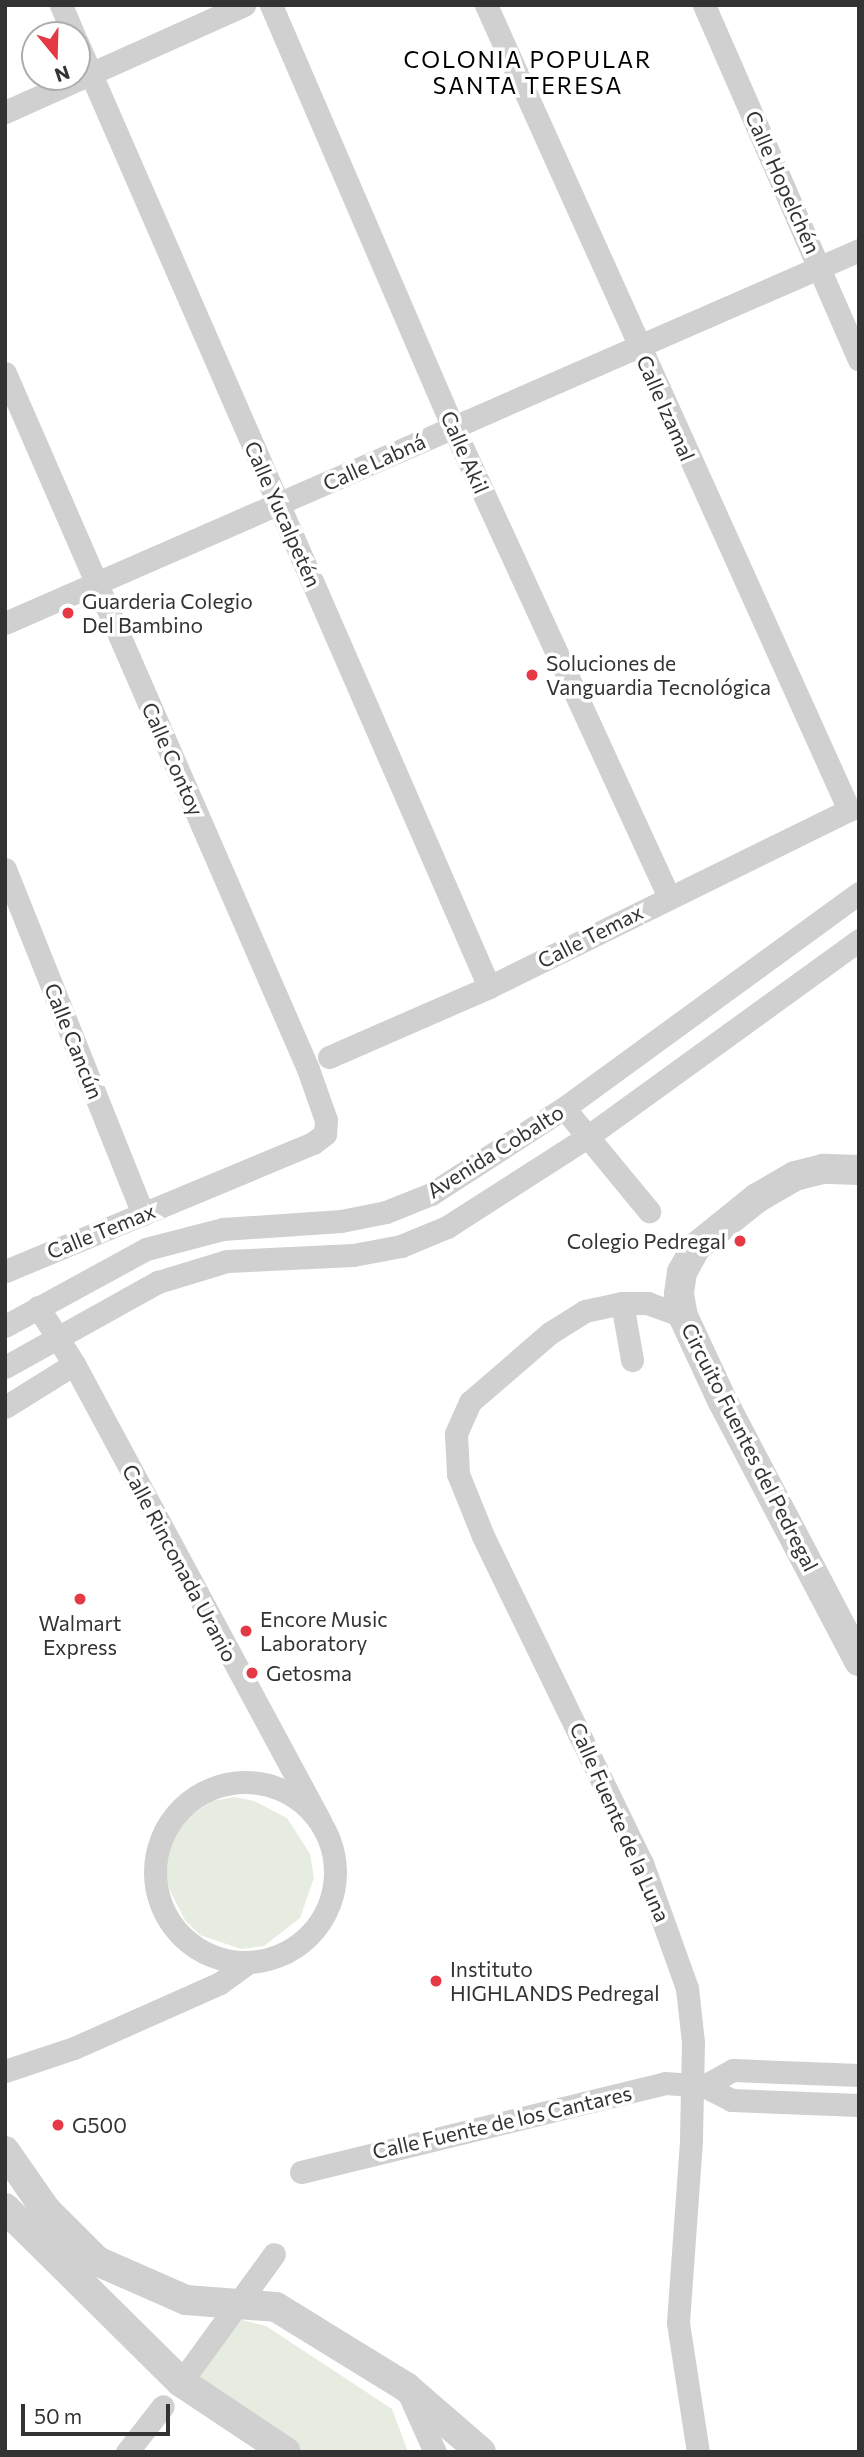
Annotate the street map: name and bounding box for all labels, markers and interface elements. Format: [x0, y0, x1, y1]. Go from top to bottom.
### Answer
north arrow [21, 21, 91, 91]
district label: COLONIA POPULAR SANTA TERESA [405, 45, 651, 99]
text: N [52, 61, 73, 88]
street label: Calle Hopelchén [740, 107, 826, 257]
street label: Calle Izamal [631, 351, 701, 465]
street label: Calle Akil [436, 407, 494, 497]
street label: Calle Labná [319, 428, 429, 496]
street label: Calle Yucalpetén [240, 437, 326, 591]
place label: Guarderia Colegio Del Bambino [82, 588, 253, 638]
marker: Guarderia Colegio Del Bambino [60, 605, 76, 621]
place label: Soluciones de Vanguardia Tecnológica [546, 650, 771, 700]
marker: Soluciones de Vanguardia Tecnológica [524, 667, 540, 683]
street label: Calle Contoy [137, 698, 209, 820]
street label: Calle Temax [533, 899, 647, 973]
street label: Calle Cancún [39, 979, 109, 1103]
street label: Avenida Cobalto [422, 1099, 568, 1203]
street label: Calle Temax [43, 1198, 159, 1264]
place label: Colegio Pedregal [567, 1228, 726, 1254]
marker: Colegio Pedregal [732, 1233, 748, 1249]
street label: Circuito Fuentes del Pedregal [676, 1319, 824, 1575]
street label: Calle Rinconada Uranio [117, 1460, 243, 1666]
marker: Walmart Express [72, 1591, 88, 1607]
place label: Encore Music Laboratory [260, 1606, 388, 1656]
place label: Walmart Express [39, 1610, 121, 1660]
marker: Encore Music Laboratory [238, 1623, 254, 1639]
place label: Getosma [266, 1660, 352, 1686]
marker: Getosma [244, 1665, 260, 1681]
street label: Calle Fuente de la Luna [565, 1718, 675, 1926]
place label: Instituto HIGHLANDS Pedregal [450, 1956, 660, 2006]
marker: Instituto HIGHLANDS Pedregal [428, 1973, 444, 1989]
street label: Calle Fuente de los Cantares [370, 2080, 634, 2164]
place label: G500 [72, 2112, 127, 2138]
marker: G500 [50, 2117, 66, 2133]
scale bar [24, 2390, 173, 2434]
text: 50 m [34, 2403, 82, 2428]

